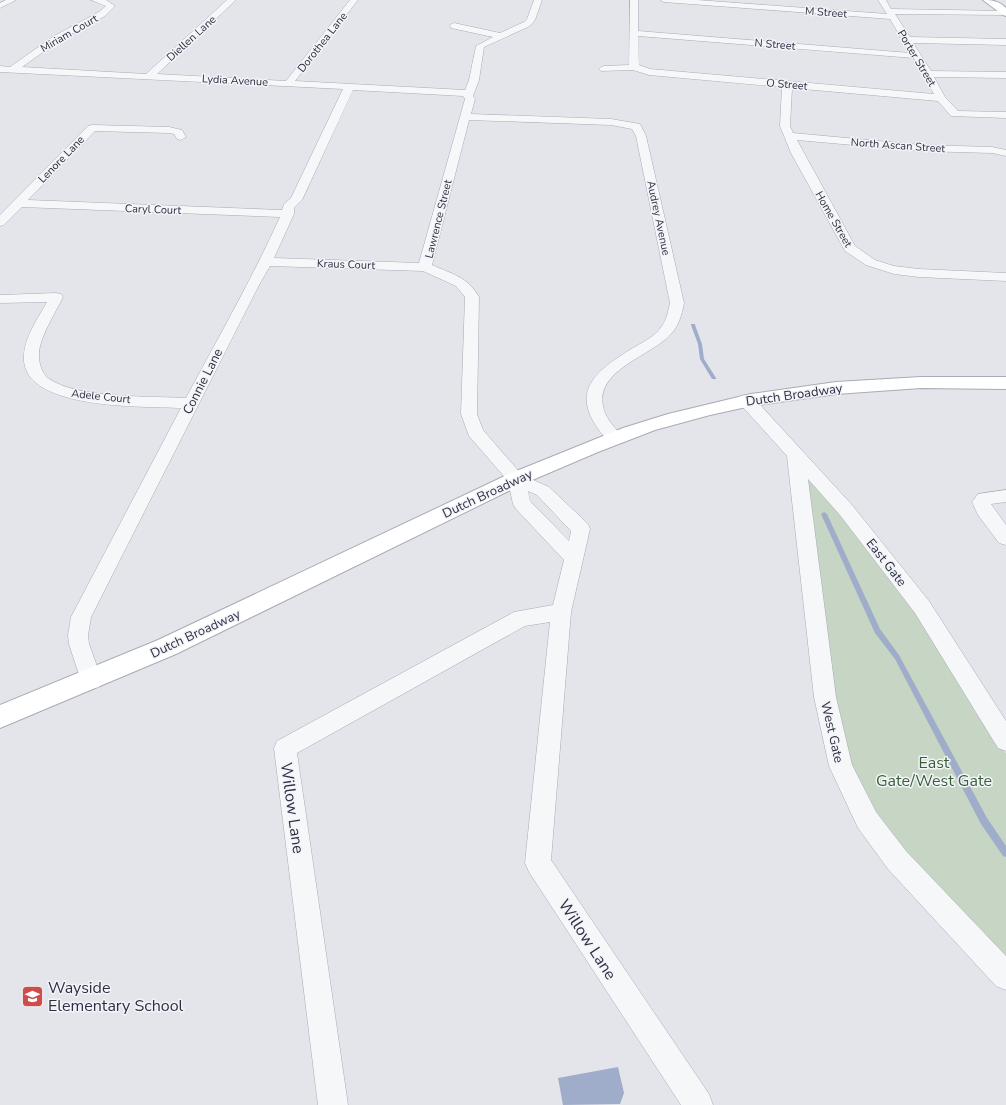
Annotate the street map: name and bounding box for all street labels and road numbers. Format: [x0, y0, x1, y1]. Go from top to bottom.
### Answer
street label: M Street [804, 4, 848, 21]
street label: Dorothea Lane [294, 9, 351, 76]
street label: Miriam Court [38, 11, 101, 56]
street label: Diellen Lane [163, 12, 219, 65]
street label: Porter Street [894, 27, 939, 89]
street label: N Street [754, 35, 796, 54]
street label: Lydia Avenue [202, 71, 269, 90]
street label: O Street [766, 75, 808, 94]
street label: Lenore Lane [35, 132, 88, 186]
street label: North Ascan Street [850, 135, 946, 156]
street label: Lawrence Street [421, 178, 456, 260]
street label: Audrey Avenue [643, 179, 674, 257]
street label: Home Street [811, 188, 856, 250]
street label: Caryl Court [125, 201, 182, 218]
street label: Kraus Court [317, 256, 376, 273]
street label: Connie Lane [179, 345, 227, 418]
street label: Dutch Broadway [745, 379, 844, 411]
street label: Adele Court [71, 386, 131, 407]
street label: Dutch Broadway [439, 465, 536, 523]
street label: East Gate [862, 535, 911, 590]
street label: Dutch Broadway [147, 605, 244, 663]
street label: West Gate [816, 700, 848, 765]
street label: Willow Lane [275, 761, 309, 855]
street label: Willow Lane [553, 895, 621, 984]

